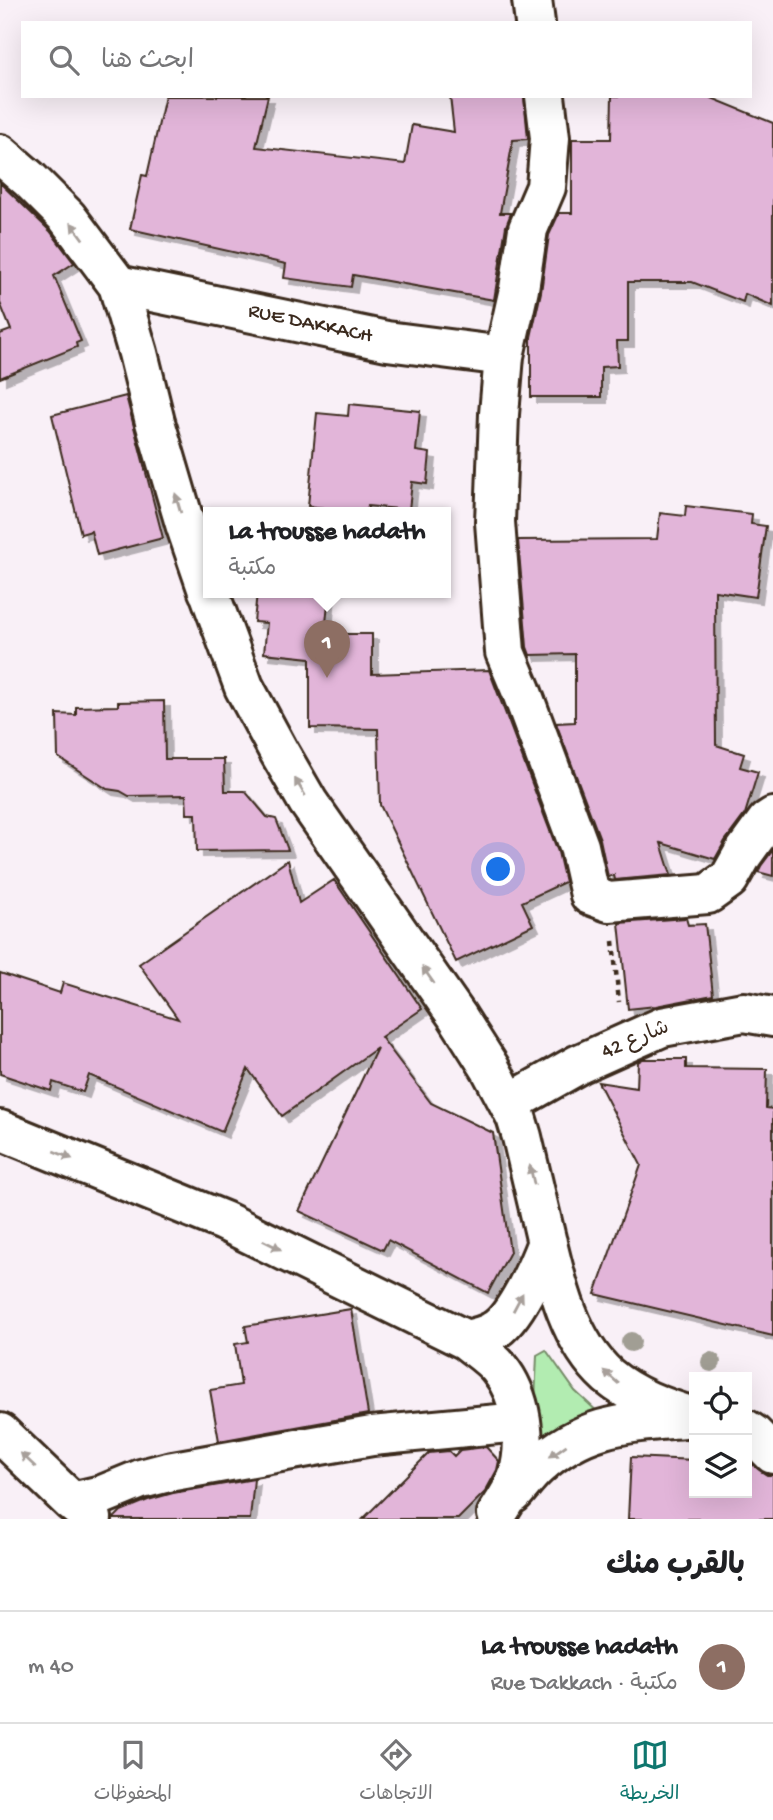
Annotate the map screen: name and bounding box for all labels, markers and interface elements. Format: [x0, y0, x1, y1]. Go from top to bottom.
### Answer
search box [21, 21, 752, 98]
icon: search [45, 41, 83, 79]
text: ابحث هنا [101, 47, 194, 78]
one-way arrow [70, 222, 84, 240]
street label: RUE DAKKACH [246, 300, 375, 351]
one-way arrow [173, 492, 183, 513]
popup [203, 507, 451, 598]
text: La trousse hadath [229, 518, 426, 549]
text: مكتبة [229, 556, 276, 583]
pin: 1 [304, 620, 350, 678]
one-way arrow [293, 778, 306, 797]
your location [481, 852, 515, 886]
one-way arrow [421, 966, 435, 984]
street label: شارع 42 [599, 1016, 673, 1066]
one-way arrow [53, 1150, 74, 1161]
one-way arrow [526, 1164, 537, 1186]
one-way arrow [262, 1240, 282, 1251]
one-way arrow [512, 1292, 524, 1312]
one-way arrow [602, 1370, 619, 1385]
map controls [689, 1372, 752, 1498]
button: locate [689, 1372, 752, 1435]
button: layers [689, 1435, 752, 1498]
one-way arrow [549, 1444, 567, 1458]
one-way arrow [20, 1453, 37, 1469]
text: بالقرب منك [606, 1550, 745, 1585]
text: La trousse hadath [481, 1633, 678, 1664]
text: 40 m [28, 1654, 74, 1681]
text: 1 [717, 1654, 727, 1681]
text: مكتبة · Rue Dakkach [491, 1671, 678, 1698]
tab: المحفوظات [94, 1736, 172, 1809]
tab: الاتجاهات [359, 1736, 433, 1809]
tab: الخريطة [620, 1736, 679, 1809]

